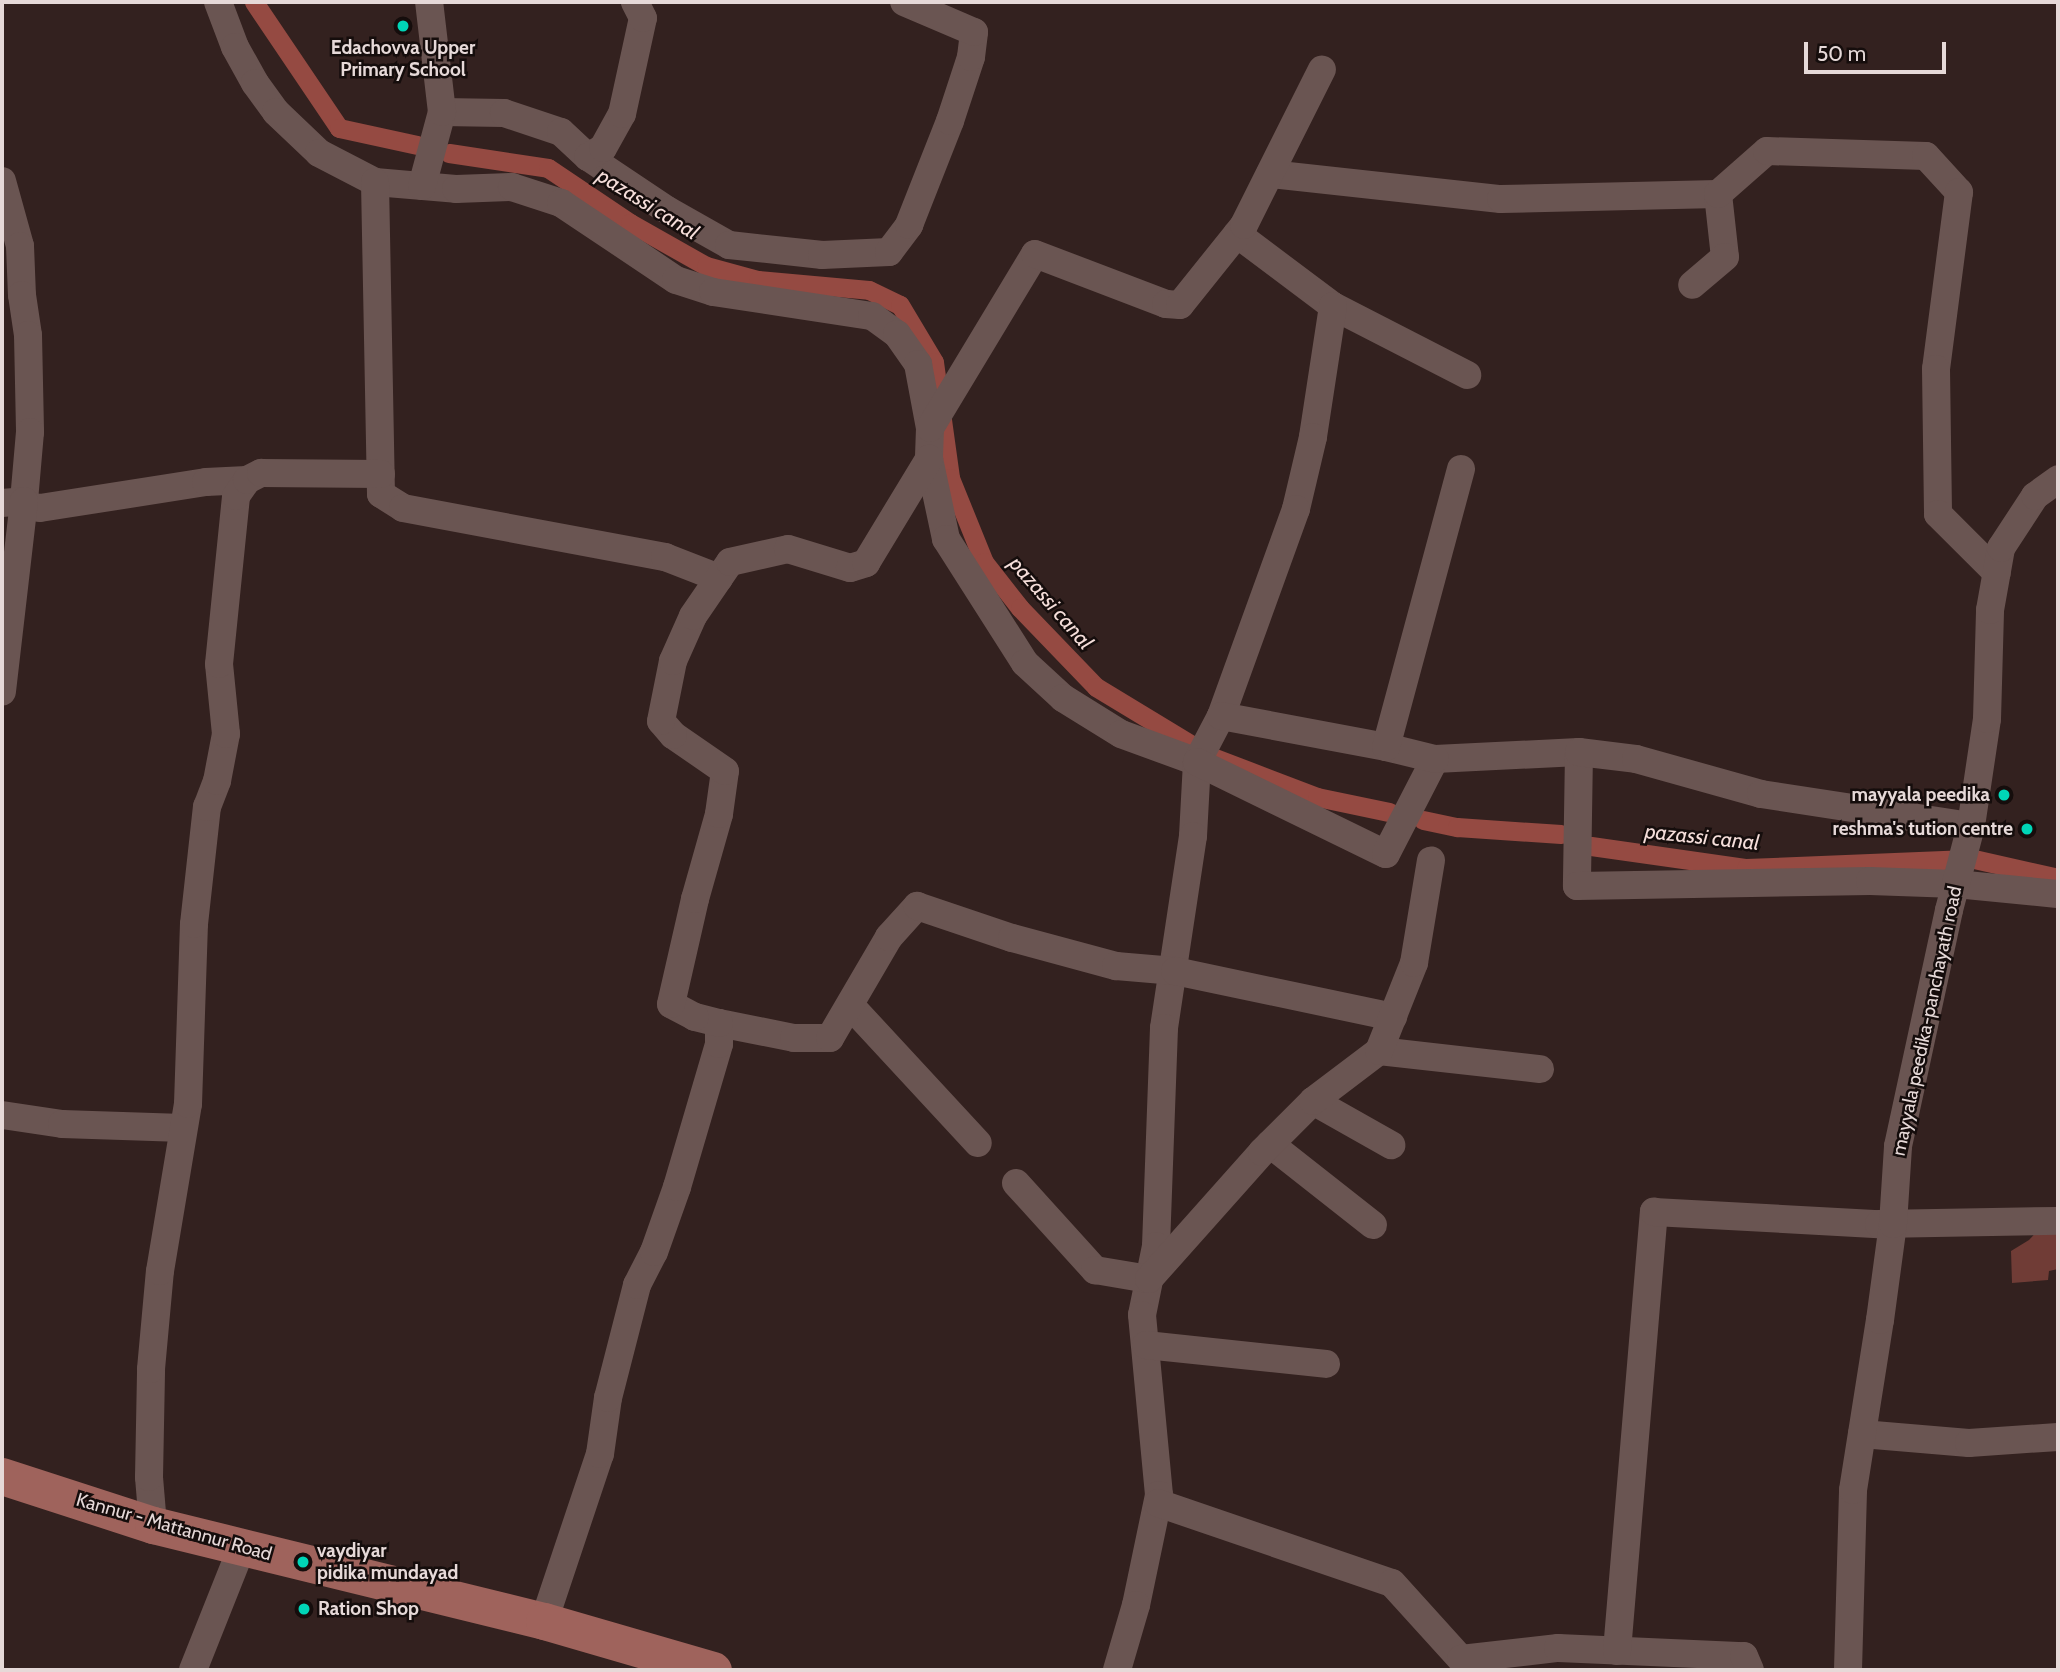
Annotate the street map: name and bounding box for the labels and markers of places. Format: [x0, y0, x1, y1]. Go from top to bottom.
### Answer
marker: Edachovva Upper Primary School [395, 18, 411, 34]
place label: Edachovva Upper Primary School [331, 37, 475, 81]
place label: mayyala peedika [1852, 784, 1990, 806]
marker: mayyala peedika [1996, 787, 2012, 803]
place label: reshma's tution centre [1833, 818, 2013, 840]
marker: reshma's tution centre [2019, 821, 2035, 837]
place label: vaydiyar pidika mundayad [317, 1540, 458, 1584]
marker: vaydiyar pidika mundayad [295, 1554, 311, 1570]
place label: Ration Shop [318, 1598, 419, 1620]
marker: Ration Shop [296, 1601, 312, 1617]

